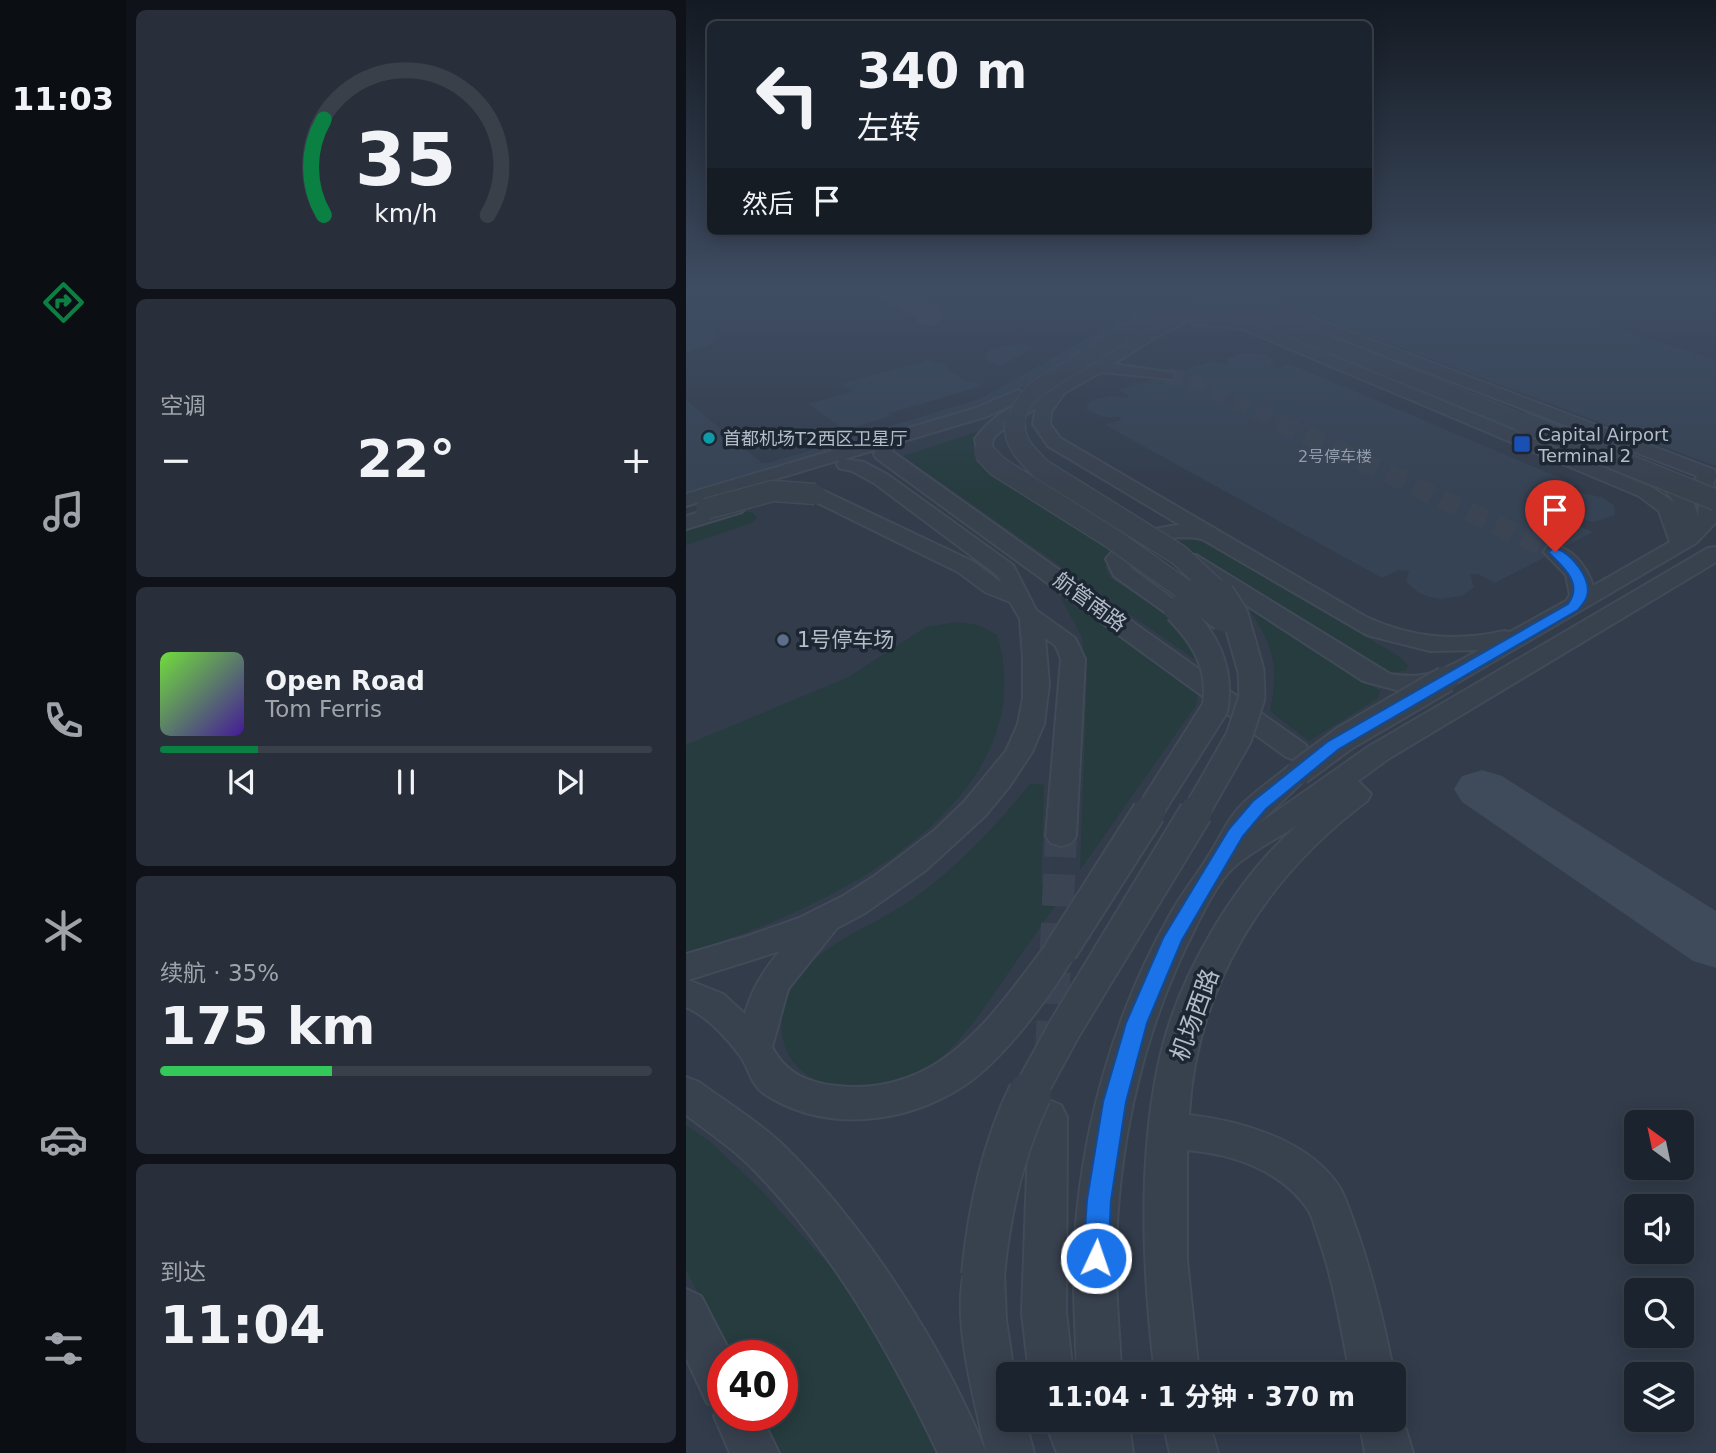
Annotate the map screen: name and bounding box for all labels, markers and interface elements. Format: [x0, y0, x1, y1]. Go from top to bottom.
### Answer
text: 340 m [857, 43, 1027, 100]
icon: left [742, 49, 833, 140]
text: 11:03 [12, 80, 114, 118]
text: 左转 [857, 109, 921, 147]
text: 35 [355, 118, 457, 203]
icon: arrive [808, 182, 846, 220]
text: 然后 [742, 189, 794, 219]
text: km/h [374, 199, 438, 228]
icon: directions [39, 278, 88, 327]
text: 空调 [160, 393, 206, 419]
place label: Capital Airport Terminal 2 [1537, 424, 1668, 466]
place label: 首都机场T2西区卫星厅 [723, 428, 907, 449]
text: 22° [357, 429, 455, 489]
marker: 首都机场T2西区卫星厅 [701, 430, 717, 446]
marker: Capital Airport Terminal 2 [1512, 434, 1532, 454]
text: − [160, 438, 192, 482]
text: + [620, 438, 652, 482]
house number: 2号停车楼 [1298, 447, 1372, 466]
pin [1525, 480, 1585, 552]
icon: music [39, 487, 88, 536]
icon: arrive [1536, 491, 1574, 529]
street label: 航管南路 [1049, 568, 1131, 636]
place label: 1号停车场 [797, 628, 894, 652]
marker: 1号停车场 [775, 632, 791, 648]
text: Open Road [265, 666, 425, 696]
icon: phone [39, 696, 88, 745]
text: Tom Ferris [265, 696, 382, 722]
icon: previous [223, 763, 261, 801]
icon: pause [387, 763, 425, 801]
icon: next [551, 763, 589, 801]
icon: climate [39, 906, 88, 955]
text: 续航 · 35% [160, 960, 279, 986]
street label: 机场西路 [1165, 965, 1225, 1065]
text: 175 km [160, 996, 375, 1056]
north arrow [1624, 1110, 1694, 1180]
map controls [1624, 1110, 1694, 1432]
icon: car [39, 1115, 88, 1164]
button: sound [1624, 1194, 1694, 1264]
position arrow [1059, 1221, 1133, 1295]
text: 到达 [160, 1259, 206, 1285]
button: search [1624, 1278, 1694, 1348]
text: 11:04 [160, 1295, 326, 1355]
icon: filters [39, 1324, 88, 1373]
speed limit sign: 40 [707, 1340, 798, 1431]
button: layers [1624, 1362, 1694, 1432]
text: 11:04 · 1 分钟 · 370 m [1047, 1382, 1355, 1412]

